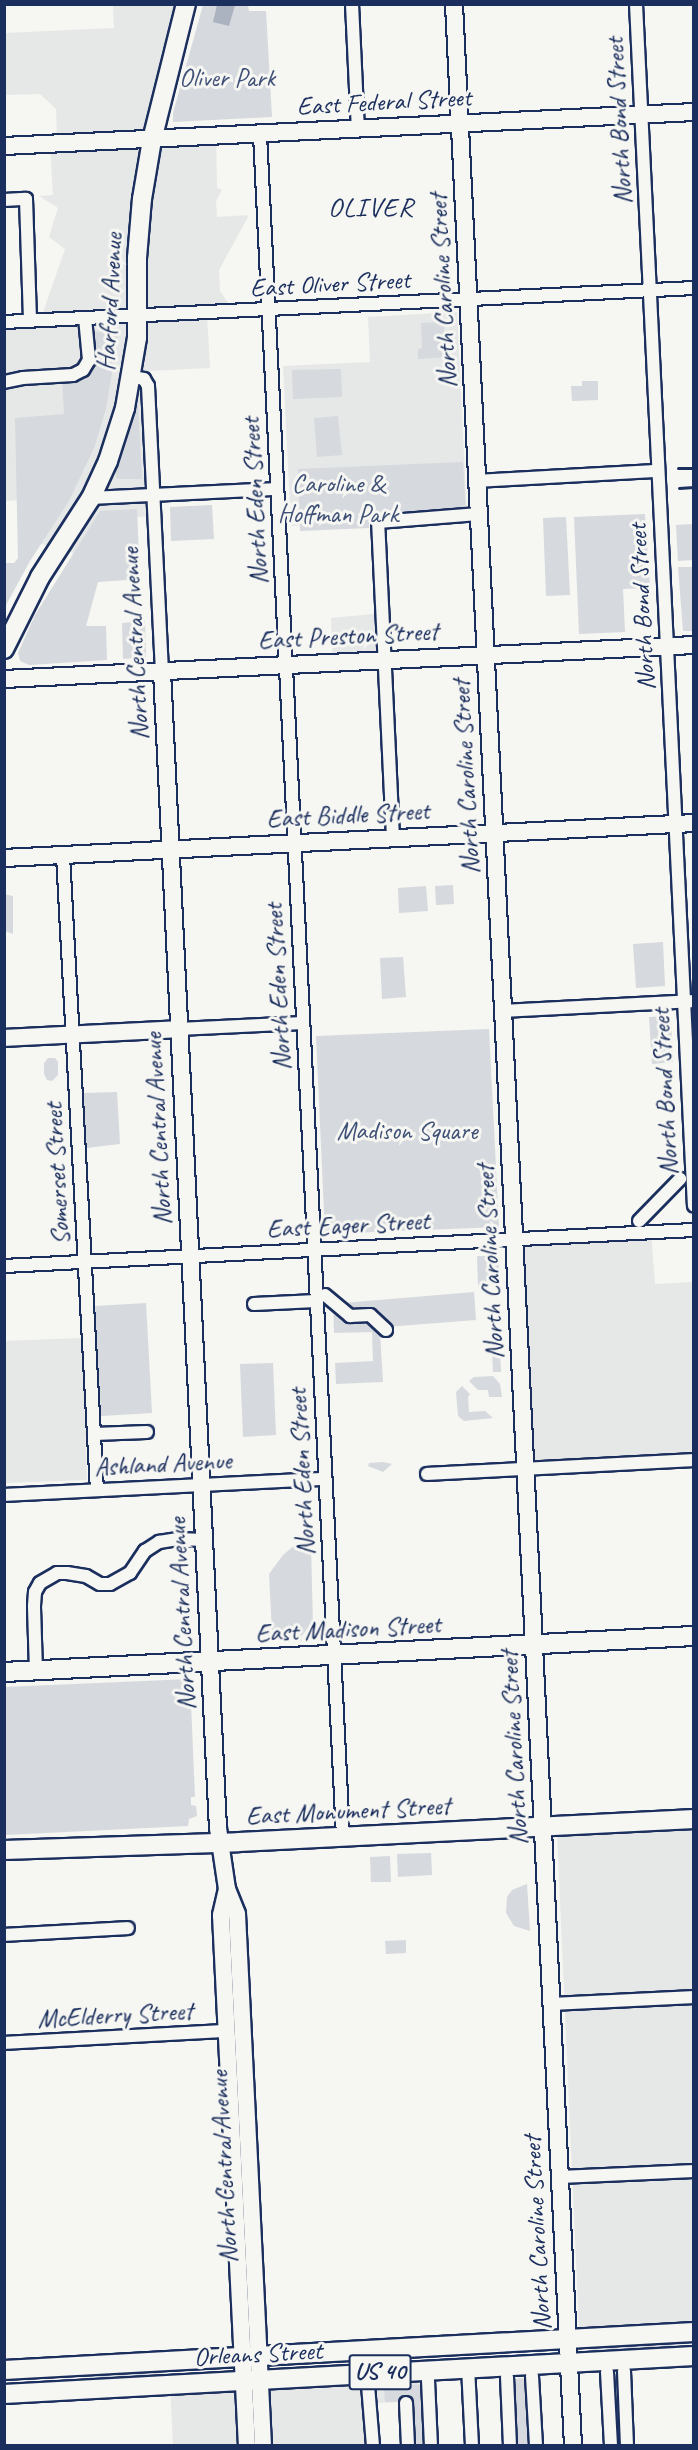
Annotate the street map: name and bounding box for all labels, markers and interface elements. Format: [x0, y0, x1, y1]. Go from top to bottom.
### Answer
street label: North Bond Street [599, 36, 639, 206]
park label: Oliver Park [179, 62, 275, 94]
street label: East Federal Street [296, 82, 472, 122]
district label: OLIVER [328, 192, 414, 224]
street label: North Caroline Street [422, 193, 464, 389]
street label: Harford Avenue [91, 232, 129, 372]
street label: East Oliver Street [249, 264, 411, 304]
street label: North Eden Street [235, 416, 275, 586]
park label: Caroline & Hoffman Park [277, 468, 399, 530]
street label: North Bond Street [622, 522, 662, 692]
street label: North Central Avenue [114, 547, 156, 741]
street label: East Preston Street [257, 616, 439, 656]
street label: North Caroline Street [445, 679, 487, 875]
street label: East Biddle Street [265, 795, 431, 835]
street label: North Eden Street [258, 902, 298, 1072]
street label: North Bond Street [645, 1007, 685, 1177]
street label: North Central Avenue [137, 1032, 179, 1226]
street label: Somerset Street [38, 1102, 76, 1246]
park label: Madison Square [337, 1115, 477, 1147]
street label: North Caroline Street [469, 1164, 511, 1360]
street label: East Eager Street [265, 1205, 431, 1245]
street label: North Eden Street [282, 1387, 322, 1557]
street label: Ashland Avenue [94, 1445, 232, 1483]
street label: North Central Avenue [161, 1517, 203, 1711]
street label: East Madison Street [254, 1609, 442, 1649]
street label: North Caroline Street [493, 1650, 535, 1846]
street label: East Monument Street [244, 1790, 452, 1832]
street label: McElderry Street [37, 1995, 193, 2035]
street label: North Central Avenue [203, 2070, 245, 2264]
street label: North Caroline Street [516, 2135, 558, 2331]
street label: Orleans Street [193, 2335, 323, 2373]
road number: US 40 [348, 2351, 412, 2393]

